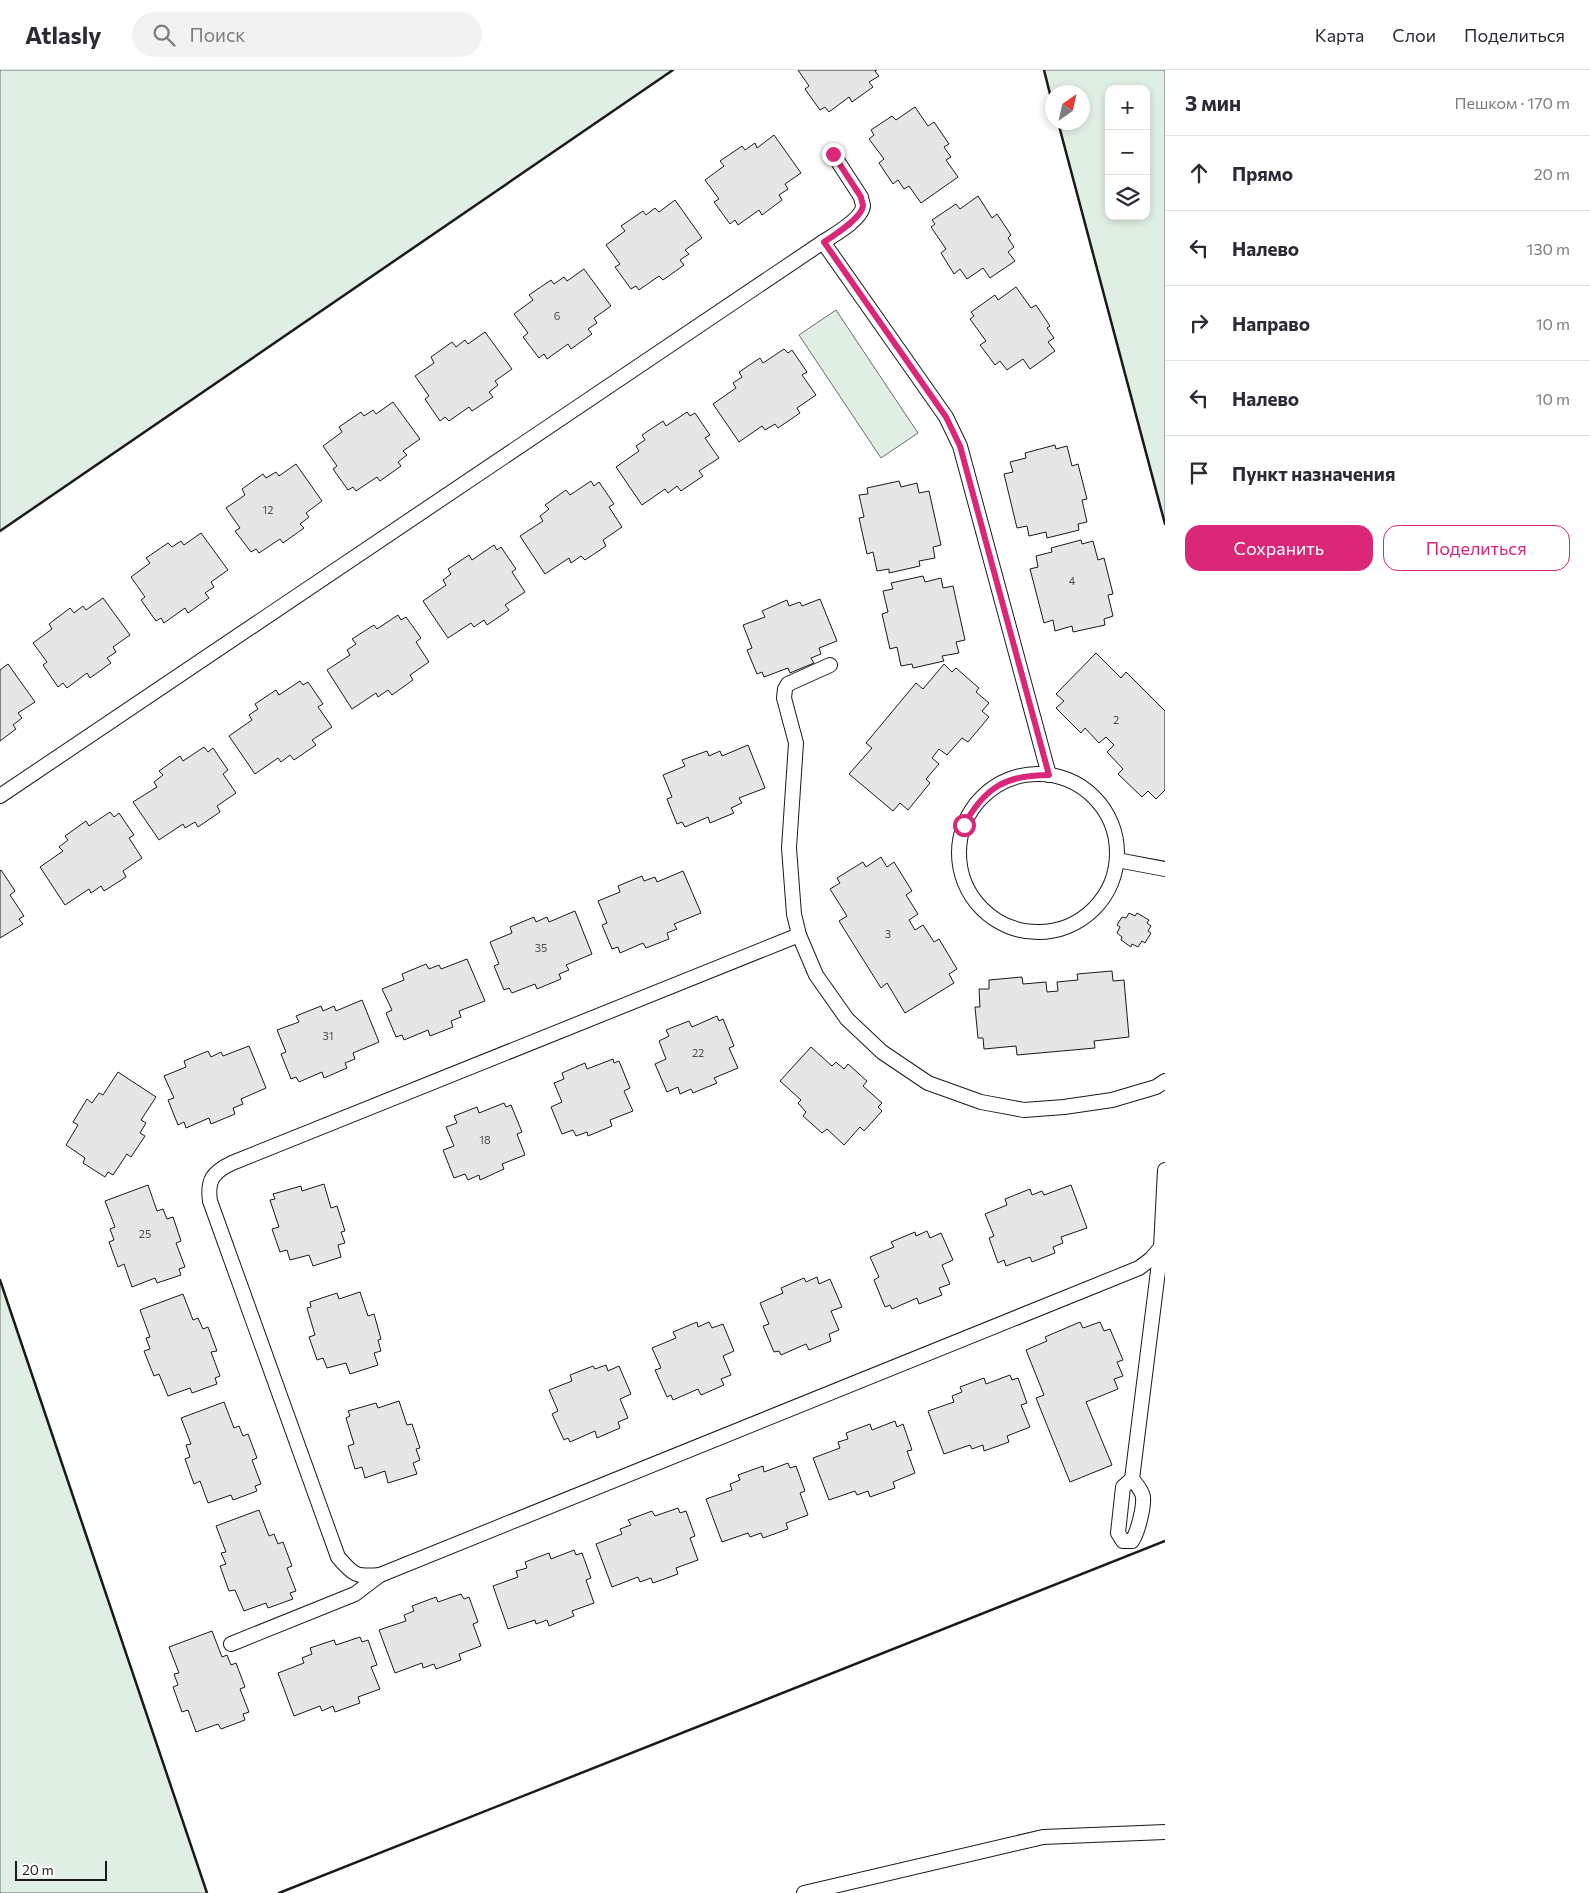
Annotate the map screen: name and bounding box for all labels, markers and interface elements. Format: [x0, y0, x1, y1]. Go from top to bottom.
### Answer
search box [132, 12, 482, 57]
text: Atlasly [25, 20, 102, 49]
icon: search [150, 21, 178, 49]
text: Поиск [190, 23, 246, 46]
text: Карта [1315, 24, 1364, 46]
text: Слои [1392, 24, 1436, 46]
text: Поделиться [1464, 24, 1565, 46]
north arrow [1045, 85, 1090, 130]
map controls [1105, 85, 1150, 220]
button: + [1105, 85, 1150, 130]
text: 3 мин [1185, 90, 1241, 115]
text: Пешком · 170 m [1455, 93, 1570, 112]
button: − [1105, 130, 1150, 175]
route end [822, 143, 845, 166]
icon: ahead [1185, 159, 1213, 187]
text: Прямо [1232, 162, 1293, 185]
text: 20 m [1534, 164, 1570, 183]
button: layers [1105, 175, 1150, 220]
icon: left [1185, 234, 1213, 262]
text: Налево [1232, 237, 1299, 260]
text: 130 m [1527, 239, 1570, 258]
house number: 6 [554, 309, 561, 322]
icon: right [1185, 309, 1213, 337]
text: Направо [1232, 312, 1310, 335]
text: 10 m [1536, 314, 1570, 333]
icon: left [1185, 384, 1213, 412]
text: Налево [1232, 387, 1299, 410]
text: 10 m [1536, 389, 1570, 408]
icon: arrive [1185, 459, 1213, 487]
text: Пункт назначения [1232, 462, 1395, 485]
house number: 12 [263, 503, 273, 516]
button: Сохранить [1185, 525, 1373, 571]
button: Поделиться [1383, 525, 1570, 571]
house number: 4 [1069, 574, 1076, 587]
house number: 2 [1113, 713, 1119, 726]
route start [953, 814, 976, 837]
house number: 3 [885, 927, 891, 940]
house number: 35 [535, 941, 547, 954]
house number: 31 [323, 1029, 333, 1042]
house number: 22 [692, 1046, 704, 1059]
house number: 18 [479, 1133, 491, 1146]
house number: 25 [139, 1227, 151, 1240]
scale bar [15, 1858, 108, 1881]
text: 20 m [22, 1861, 54, 1878]

